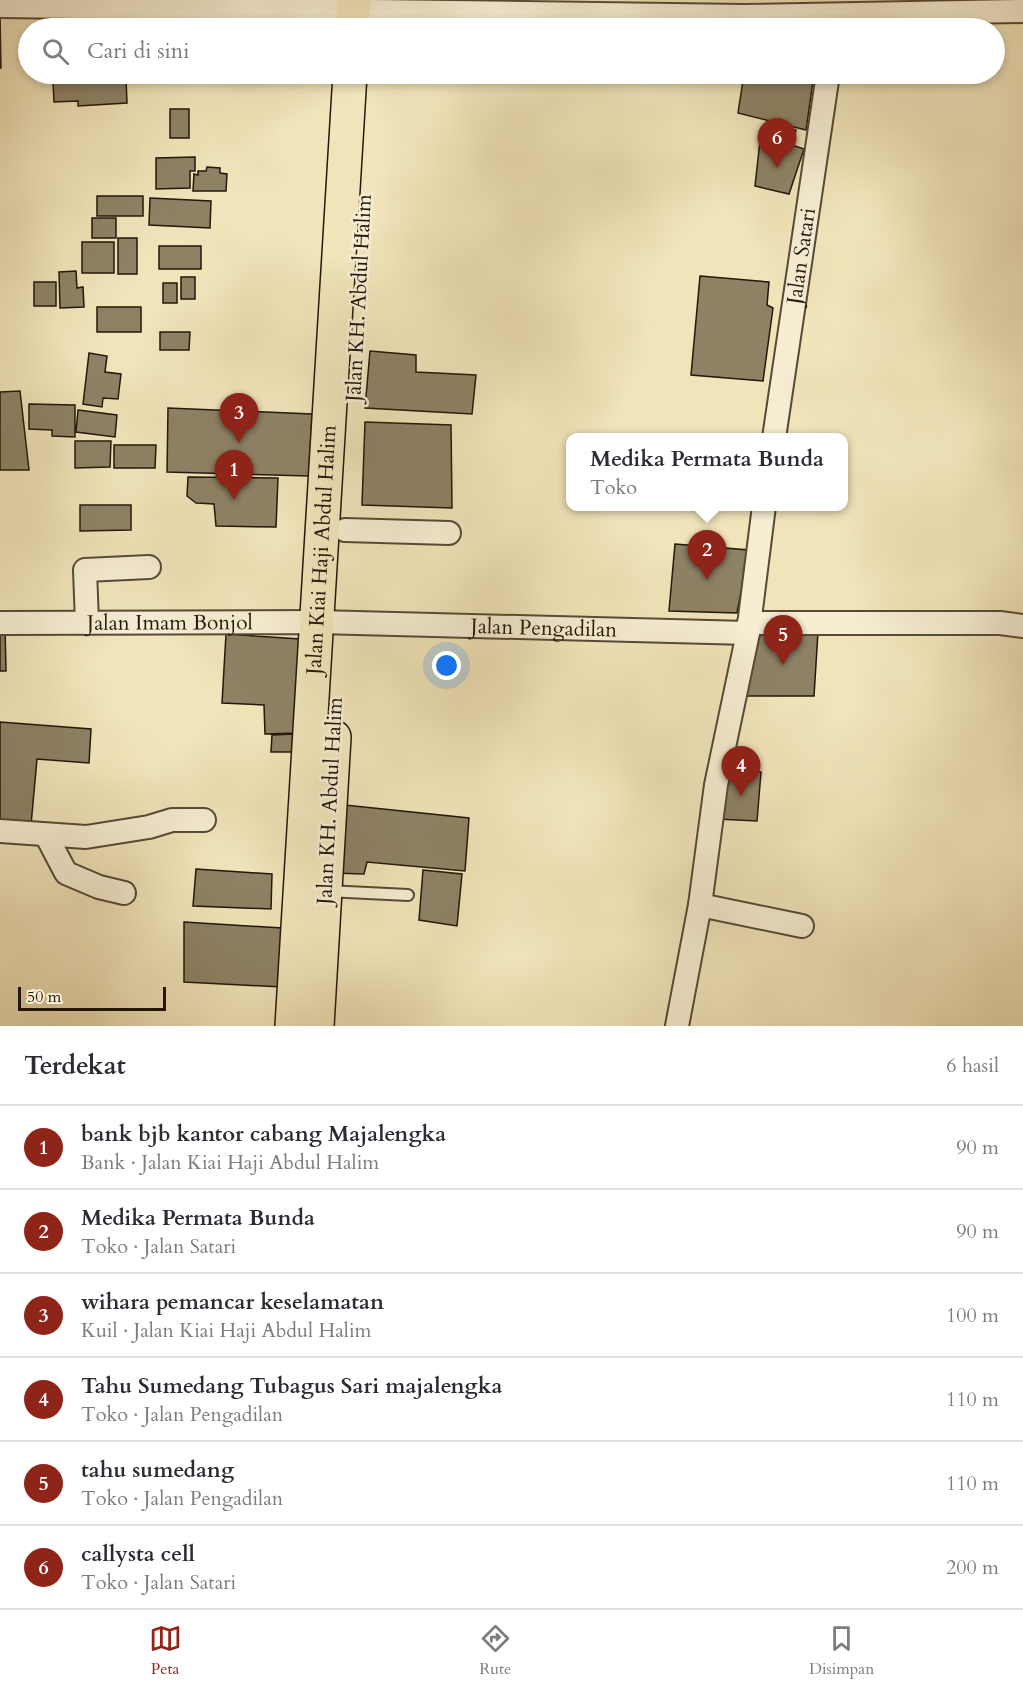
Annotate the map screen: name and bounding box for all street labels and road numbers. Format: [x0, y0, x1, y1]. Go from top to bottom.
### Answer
street label: Jalan KH. Abdul Halim [339, 193, 379, 406]
street label: Jalan Satari [779, 206, 822, 309]
street label: Jalan Kiai Haji Abdul Halim [299, 424, 343, 679]
street label: Jalan Imam Bonjol [84, 608, 253, 637]
street label: Jalan Pengadilan [467, 611, 618, 644]
street label: Jalan KH. Abdul Halim [310, 696, 350, 909]

